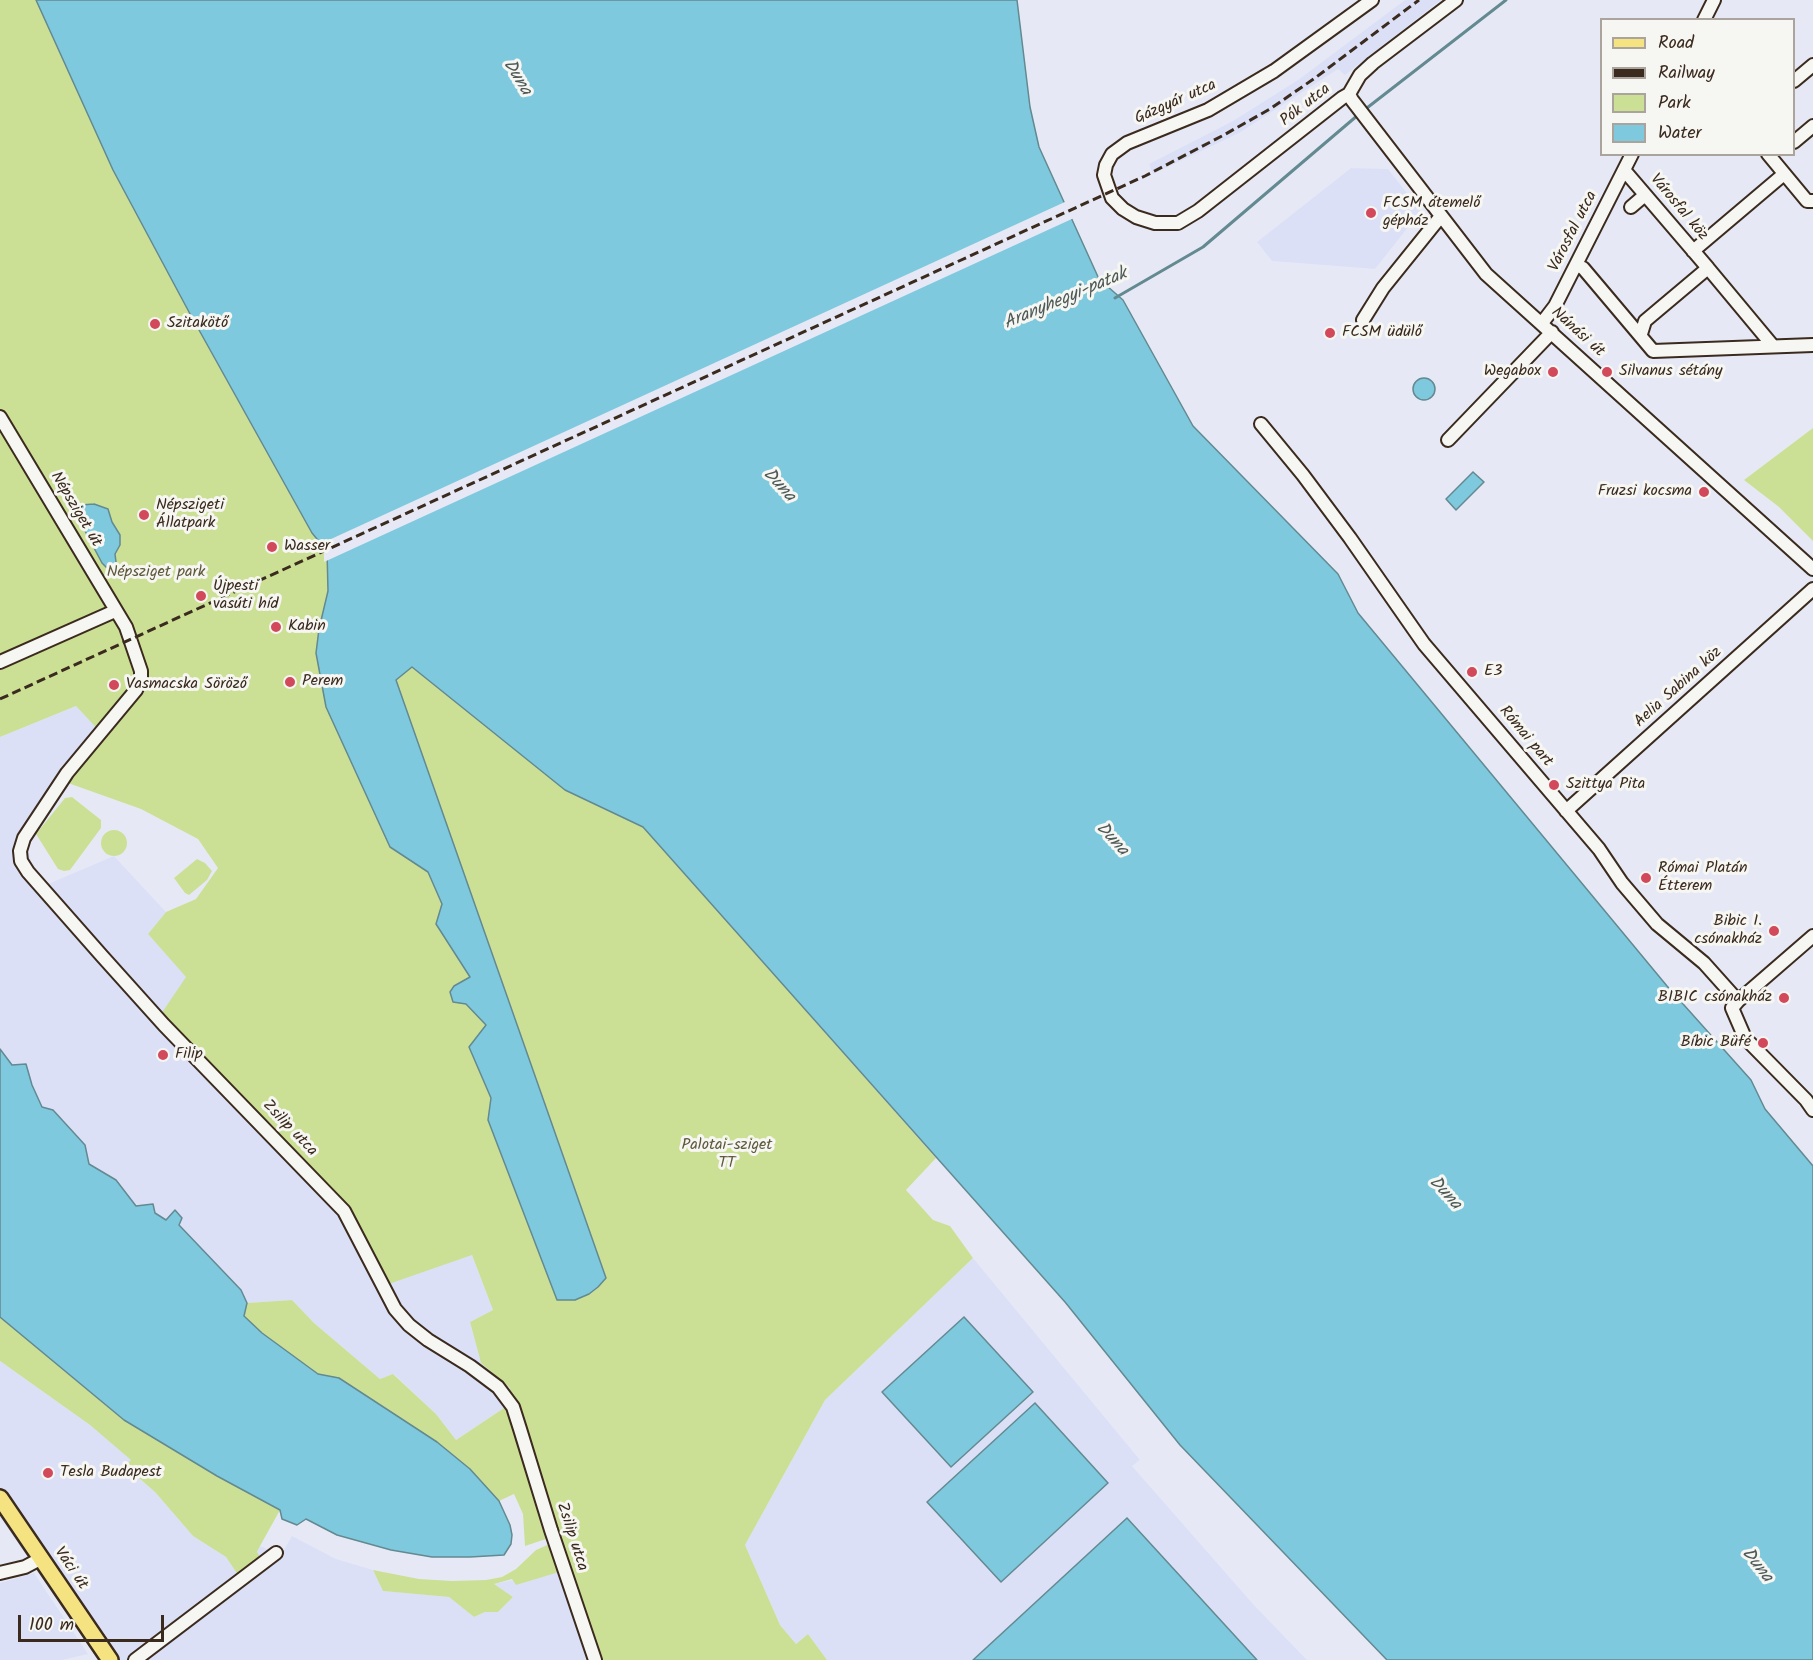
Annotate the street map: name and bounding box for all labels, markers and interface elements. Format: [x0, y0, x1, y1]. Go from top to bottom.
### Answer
legend [1600, 18, 1795, 156]
text: Road [1658, 29, 1694, 58]
water label: Duna [497, 56, 535, 100]
text: Railway [1658, 59, 1715, 88]
street label: Gázgyár utca [1132, 76, 1220, 130]
street label: Pók utca [1277, 80, 1335, 132]
text: Park [1658, 89, 1691, 118]
text: Water [1658, 119, 1702, 148]
street label: Városfal köz [1645, 171, 1711, 245]
street label: Városfal utca [1546, 189, 1602, 275]
place label: FCSM átemelő gépház [1383, 194, 1481, 232]
marker: FCSM átemelő gépház [1364, 206, 1378, 220]
water label: Aranyhegyi-patak [1001, 264, 1131, 336]
street label: Nánási út [1546, 304, 1608, 362]
place label: Szitakötő [167, 314, 228, 334]
marker: Szitakötő [148, 317, 162, 331]
place label: FCSM üdülő [1342, 323, 1422, 343]
marker: FCSM üdülő [1323, 326, 1337, 340]
place label: Wegabox [1484, 362, 1541, 382]
place label: Silvanus sétány [1619, 362, 1723, 382]
marker: Wegabox [1546, 365, 1560, 379]
marker: Silvanus sétány [1600, 365, 1614, 379]
water label: Duna [757, 465, 799, 507]
street label: Népsziget út [45, 469, 105, 551]
place label: Fruzsi kocsma [1598, 482, 1692, 502]
marker: Fruzsi kocsma [1697, 485, 1711, 499]
place label: Népszigeti Állatpark [156, 496, 224, 534]
marker: Népszigeti Állatpark [137, 508, 151, 522]
place label: Wasser [284, 537, 330, 557]
marker: Wasser [265, 540, 279, 554]
park label: Népsziget park [107, 563, 205, 583]
place label: Újpesti vasúti híd [213, 577, 279, 615]
marker: Újpesti vasúti híd [194, 589, 208, 603]
place label: Kabin [288, 617, 326, 637]
marker: Kabin [269, 620, 283, 634]
street label: Aelia Sabina köz [1631, 644, 1727, 732]
place label: E3 [1484, 662, 1502, 682]
marker: E3 [1465, 665, 1479, 679]
place label: Perem [302, 672, 343, 692]
place label: Vasmacska Söröző [126, 675, 247, 695]
marker: Perem [283, 675, 297, 689]
marker: Vasmacska Söröző [107, 678, 121, 692]
street label: Római part [1494, 703, 1556, 771]
place label: Szittya Pita [1566, 775, 1645, 795]
marker: Szittya Pita [1547, 778, 1561, 792]
water label: Duna [1090, 819, 1132, 861]
place label: Római Platán Étterem [1658, 859, 1747, 897]
marker: Római Platán Étterem [1639, 871, 1653, 885]
place label: Bibic I. csónakház [1694, 912, 1762, 950]
marker: Bibic I. csónakház [1767, 924, 1781, 938]
place label: BIBIC csónakház [1658, 988, 1772, 1008]
marker: BIBIC csónakház [1777, 991, 1791, 1005]
place label: Bíbic Büfé [1680, 1033, 1751, 1053]
marker: Bíbic Büfé [1756, 1036, 1770, 1050]
place label: Filip [175, 1045, 203, 1065]
marker: Filip [156, 1048, 170, 1062]
street label: Zsilip utca [257, 1097, 321, 1161]
park label: Palotai-sziget TT [682, 1136, 772, 1174]
water label: Duna [1423, 1173, 1465, 1215]
place label: Tesla Budapest [60, 1463, 162, 1483]
marker: Tesla Budapest [41, 1466, 55, 1480]
street label: Zsilip utca [551, 1500, 591, 1574]
street label: Váci út [49, 1544, 91, 1594]
water label: Duna [1736, 1544, 1776, 1588]
scale bar [21, 1603, 166, 1641]
text: 100 m [29, 1611, 74, 1640]

